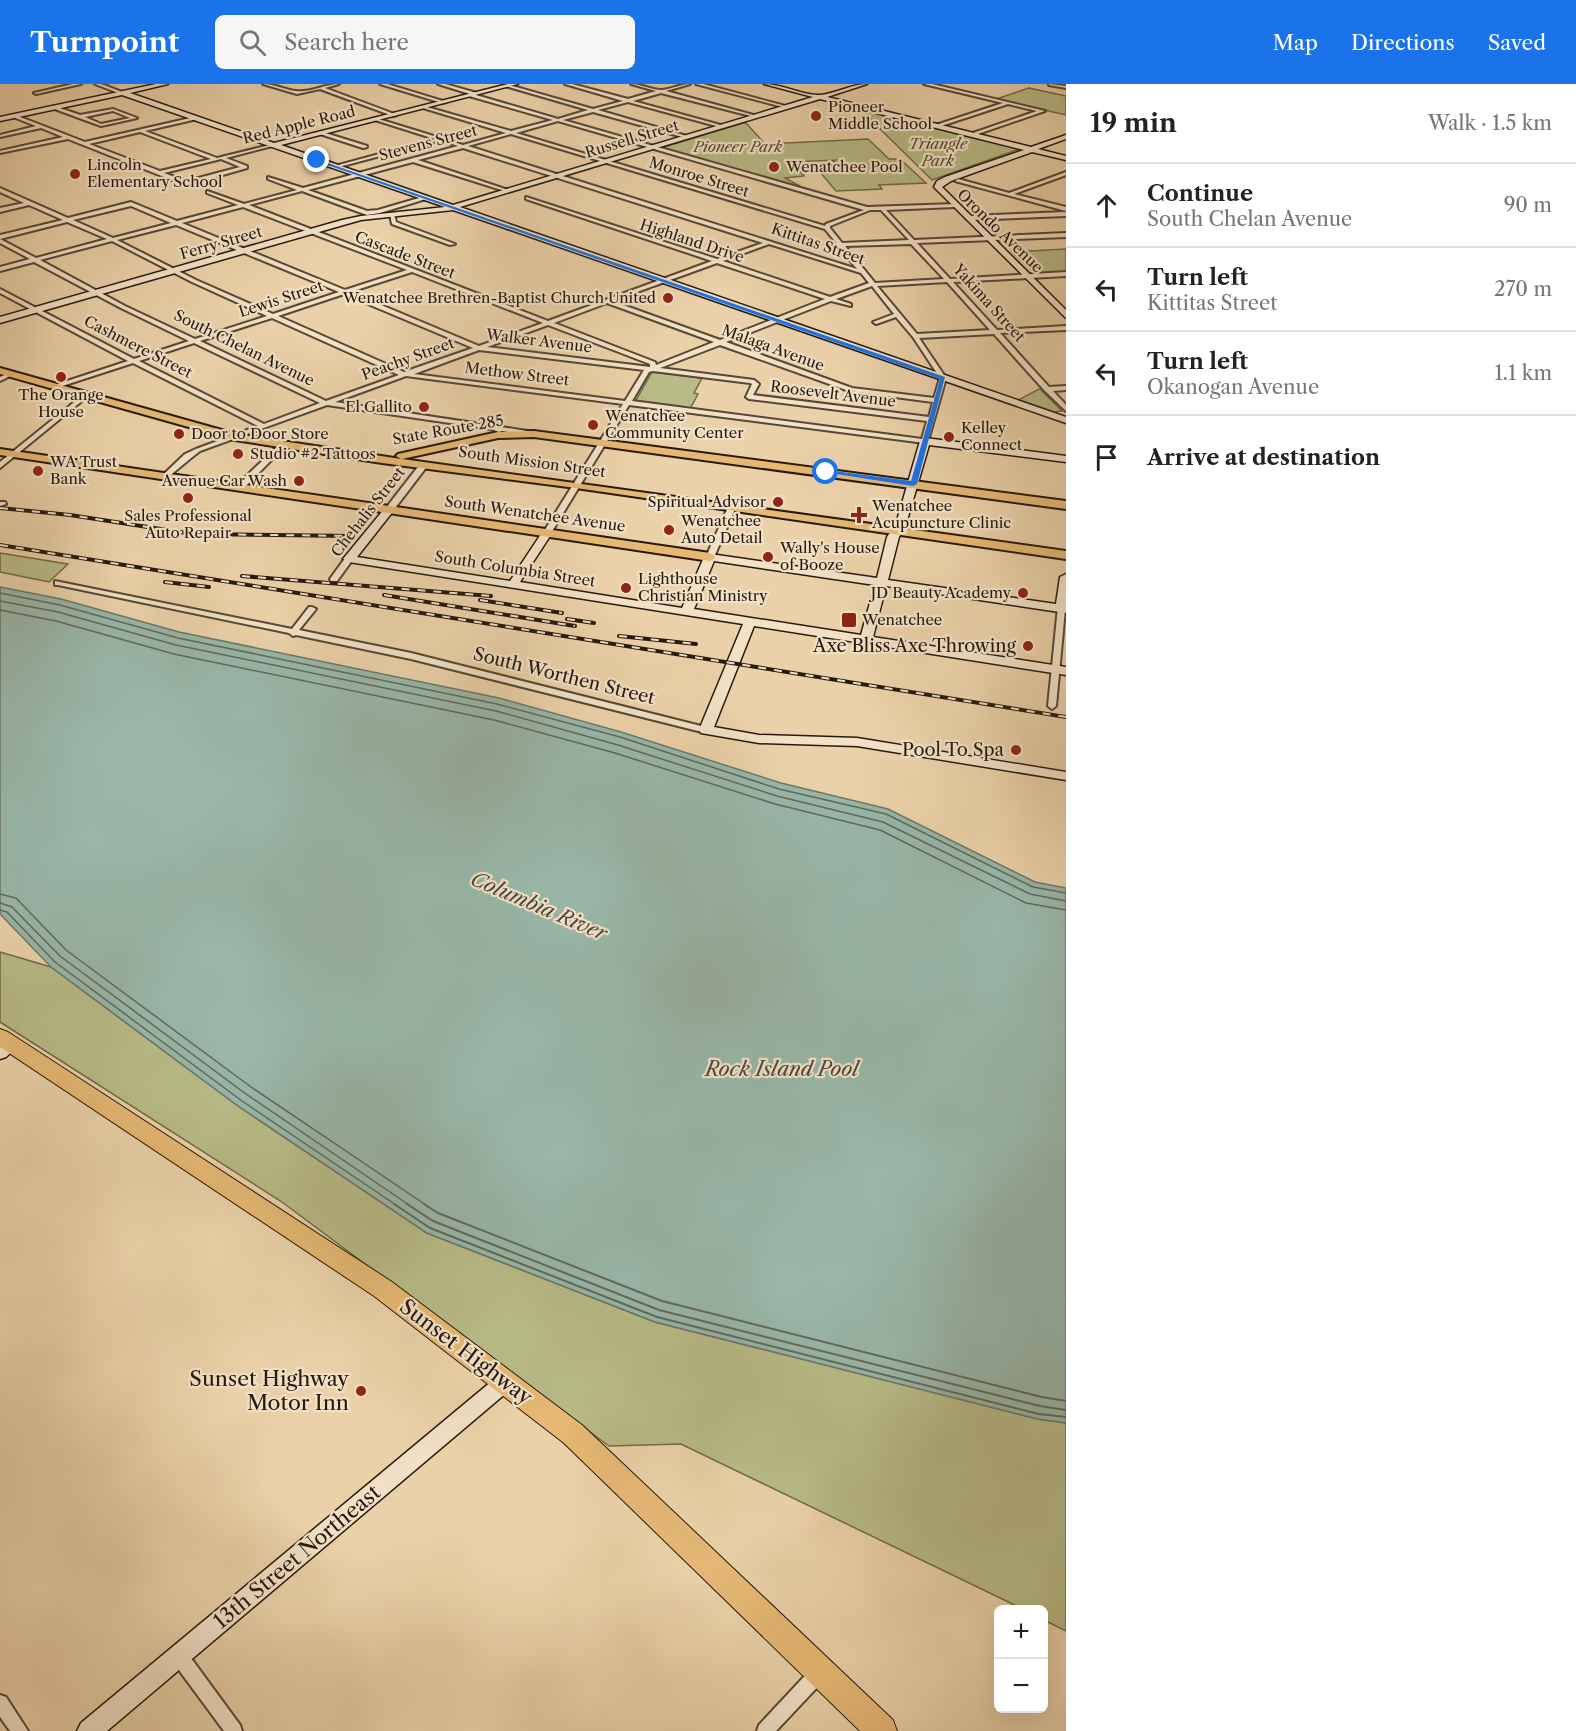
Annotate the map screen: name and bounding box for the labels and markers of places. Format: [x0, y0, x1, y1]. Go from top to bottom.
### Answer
place label: Pioneer Middle School [828, 97, 932, 133]
marker: Pioneer Middle School [809, 109, 823, 123]
place label: Lincoln Elementary School [87, 155, 223, 191]
place label: Wenatchee Pool [785, 157, 903, 176]
marker: Wenatchee Pool [767, 160, 781, 174]
marker: Lincoln Elementary School [68, 167, 82, 181]
place label: Wenatchee Brethren-Baptist Church United [342, 288, 656, 307]
marker: Wenatchee Brethren-Baptist Church United [661, 291, 675, 305]
marker: The Orange House [54, 370, 68, 384]
place label: The Orange House [18, 385, 104, 421]
place label: El Gallito [345, 397, 412, 416]
marker: El Gallito [417, 400, 431, 414]
place label: Wenatchee Community Center [604, 406, 744, 442]
marker: Wenatchee Community Center [586, 418, 600, 432]
place label: Kelley Connect [961, 418, 1023, 454]
place label: Door to Door Store [191, 424, 329, 443]
marker: Door to Door Store [172, 427, 186, 441]
marker: Kelley Connect [942, 430, 956, 444]
place label: Studio #2 Tattoos [250, 444, 376, 463]
marker: Studio #2 Tattoos [231, 447, 245, 461]
place label: WA Trust Bank [49, 452, 118, 488]
marker: WA Trust Bank [31, 464, 45, 478]
place label: Avenue Car Wash [161, 471, 288, 490]
marker: Avenue Car Wash [292, 474, 306, 488]
marker: Sales Professional Auto Repair [181, 491, 195, 505]
place label: Spiritual Advisor [647, 492, 767, 511]
marker: Spiritual Advisor [771, 495, 785, 509]
place label: Wenatchee Acupuncture Clinic [871, 496, 1011, 532]
place label: Sales Professional Auto Repair [124, 506, 252, 542]
marker: Wenatchee Acupuncture Clinic [850, 506, 868, 524]
place label: Wenatchee Auto Detail [680, 511, 763, 547]
marker: Wenatchee Auto Detail [662, 523, 676, 537]
place label: Wally's House of Booze [779, 538, 880, 574]
marker: Wally's House of Booze [761, 550, 775, 564]
place label: Lighthouse Christian Ministry [638, 569, 768, 605]
marker: Lighthouse Christian Ministry [619, 581, 633, 595]
place label: JD Beauty Academy [869, 583, 1012, 602]
marker: JD Beauty Academy [1016, 586, 1030, 600]
place label: Wenatchee [861, 610, 942, 629]
marker: Wenatchee [840, 611, 858, 629]
place label: Axe Bliss Axe Throwing [812, 635, 1016, 657]
marker: Axe Bliss Axe Throwing [1021, 639, 1035, 653]
place label: Pool To Spa [902, 739, 1005, 761]
marker: Pool To Spa [1009, 743, 1023, 757]
place label: Sunset Highway Motor Inn [189, 1366, 349, 1415]
marker: Sunset Highway Motor Inn [354, 1384, 368, 1398]

